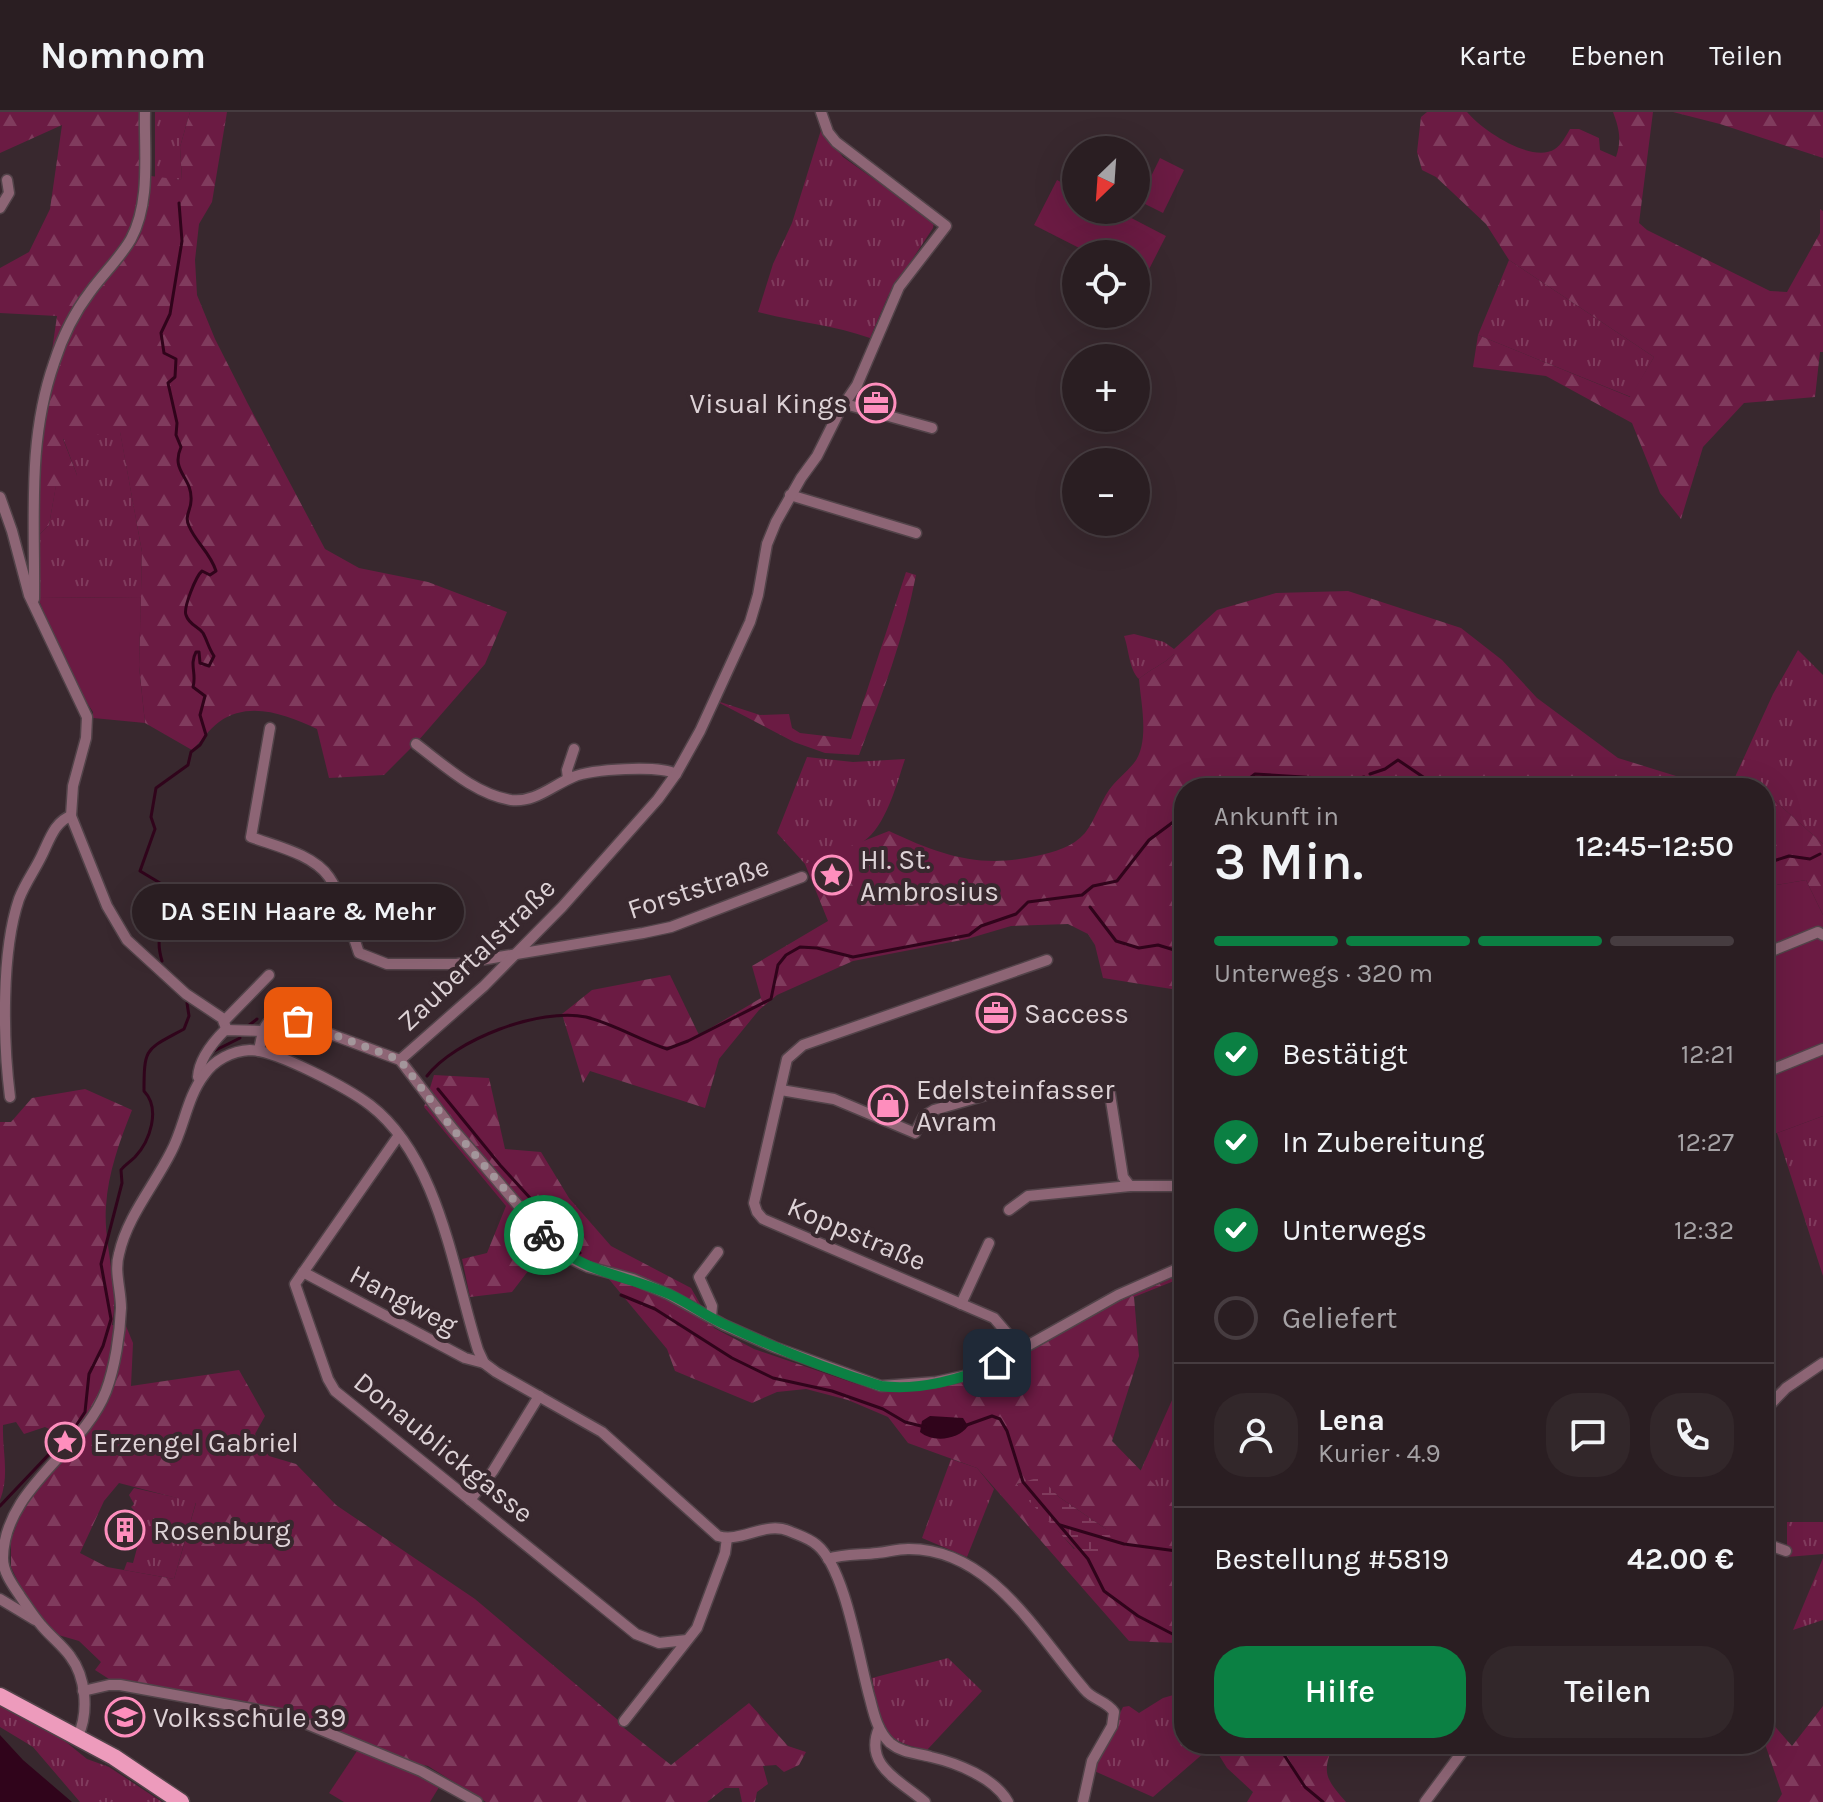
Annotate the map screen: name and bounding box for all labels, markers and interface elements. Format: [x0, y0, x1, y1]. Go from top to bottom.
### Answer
text: Nomnom [40, 33, 206, 78]
text: Karte [1459, 39, 1526, 72]
text: Ebenen [1570, 39, 1665, 72]
text: Teilen [1709, 39, 1783, 72]
north arrow [1062, 136, 1150, 224]
map controls [1062, 136, 1150, 536]
button: locate [1062, 240, 1150, 328]
button: + [1062, 344, 1150, 432]
office icon: Visual Kings [855, 382, 897, 424]
place label: Visual Kings [690, 387, 848, 420]
button: − [1062, 448, 1150, 536]
text: Ankunft in [1214, 801, 1339, 832]
text: 12:45–12:50 [1575, 828, 1734, 864]
text: 3 Min. [1214, 831, 1363, 892]
place label: Hl. St. Ambrosius [860, 843, 999, 908]
street label: Forststraße [623, 849, 773, 926]
place icon: Hl. St. Ambrosius [811, 854, 853, 896]
street label: Zaubertalstraße [391, 871, 562, 1038]
callout: DA SEIN Haare & Mehr [132, 885, 464, 941]
text: DA SEIN Haare & Mehr [160, 896, 436, 927]
text: Unterwegs · 320 m [1214, 958, 1433, 989]
pin [264, 987, 332, 1055]
office icon: Saccess [975, 992, 1017, 1034]
place label: Saccess [1024, 997, 1129, 1030]
icon: bag [276, 999, 320, 1043]
icon: check [1214, 1032, 1258, 1076]
text: Bestätigt [1282, 1036, 1408, 1072]
text: 12:21 [1681, 1039, 1734, 1070]
place label: Edelsteinfasser Avram [916, 1073, 1115, 1138]
shop icon: Edelsteinfasser Avram [867, 1084, 909, 1126]
icon: check [1214, 1120, 1258, 1164]
text: In Zubereitung [1282, 1124, 1484, 1160]
text: 12:27 [1677, 1127, 1734, 1158]
street label: Koppstraße [783, 1189, 931, 1277]
courier [504, 1195, 584, 1275]
icon: check [1214, 1208, 1258, 1252]
text: Unterwegs [1282, 1212, 1427, 1248]
icon: bike [522, 1213, 566, 1257]
text: 12:32 [1674, 1215, 1734, 1246]
street label: Hangweg [344, 1257, 463, 1342]
text: Geliefert [1282, 1300, 1397, 1336]
pin [963, 1329, 1031, 1397]
icon: home [975, 1341, 1019, 1385]
street label: Donaublickgasse [347, 1365, 540, 1530]
button: person [1214, 1393, 1298, 1477]
button: chat [1546, 1393, 1630, 1477]
button: phone [1650, 1393, 1734, 1477]
text: Lena [1318, 1402, 1385, 1438]
place icon: Erzengel Gabriel [44, 1421, 86, 1463]
place label: Erzengel Gabriel [93, 1426, 299, 1459]
text: Kurier · 4.9 [1318, 1438, 1441, 1469]
building icon: Rosenburg [104, 1509, 146, 1551]
place label: Rosenburg [153, 1514, 291, 1547]
text: Bestellung #5819 [1214, 1541, 1449, 1577]
text: 42.00 € [1627, 1541, 1734, 1577]
button: Hilfe [1214, 1646, 1466, 1738]
button: Teilen [1482, 1646, 1734, 1738]
school or university icon: Volksschule 39 [104, 1696, 146, 1738]
place label: Volksschule 39 [153, 1701, 346, 1734]

